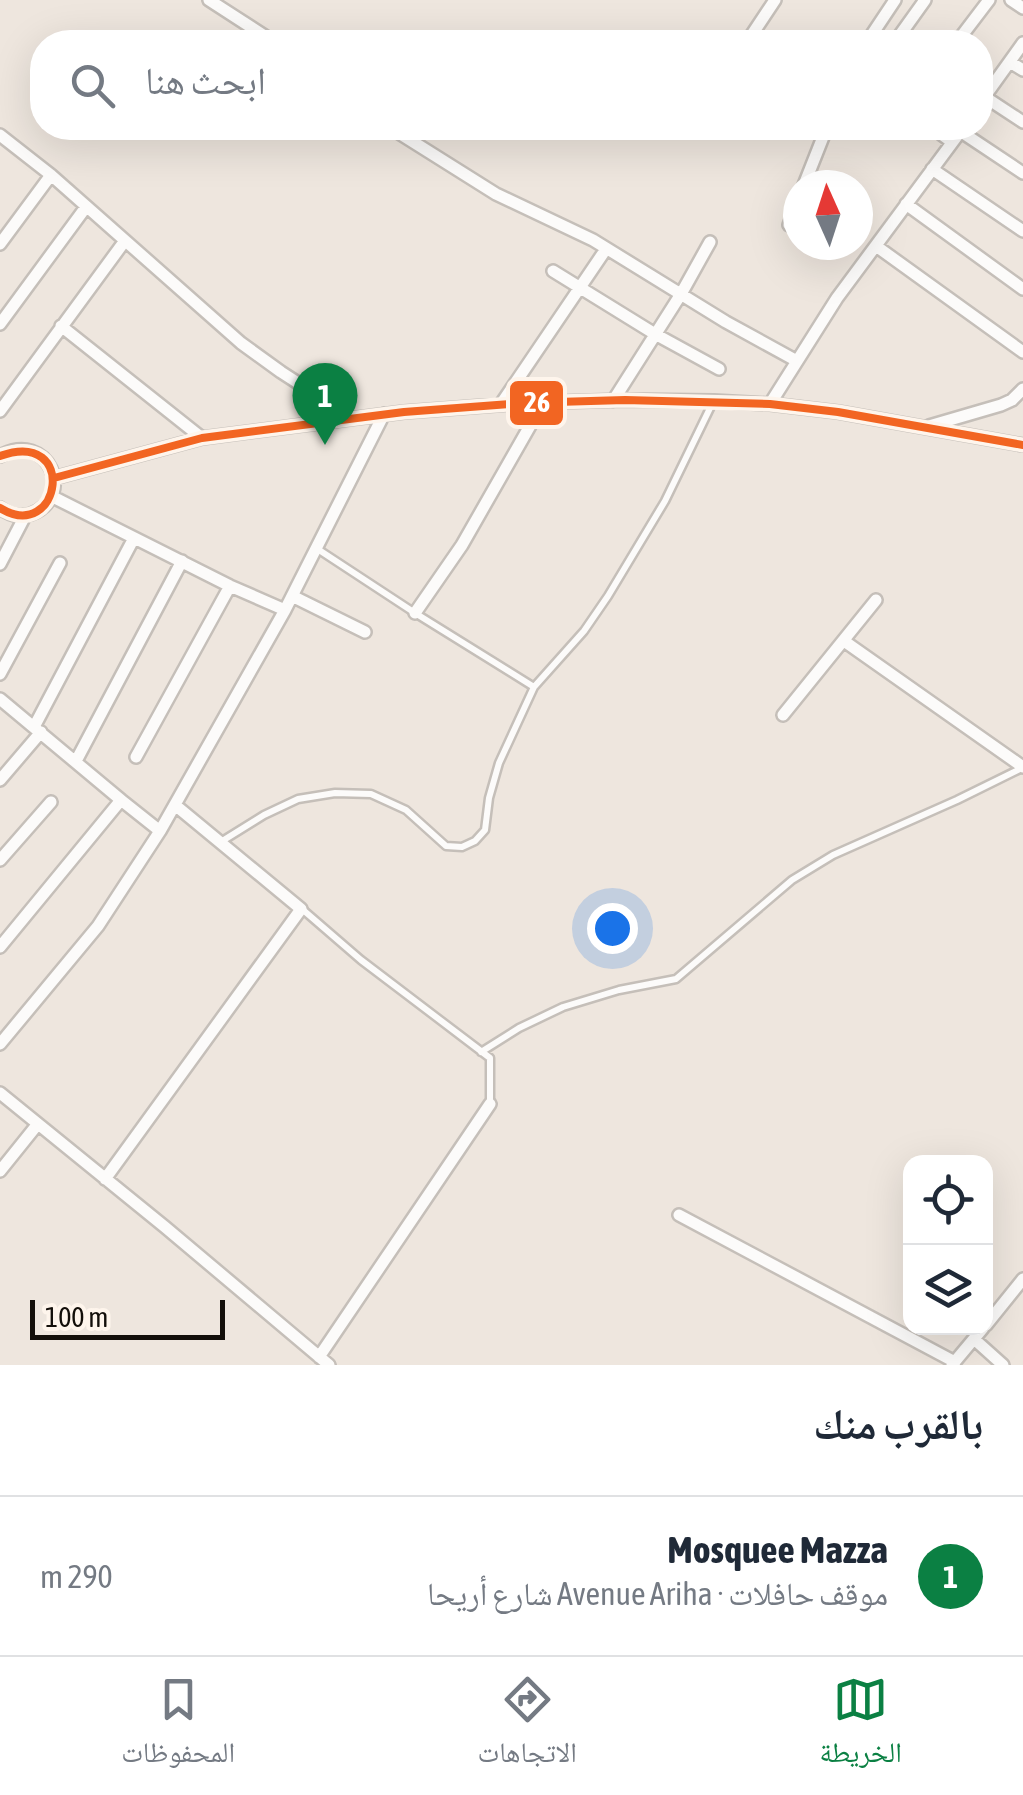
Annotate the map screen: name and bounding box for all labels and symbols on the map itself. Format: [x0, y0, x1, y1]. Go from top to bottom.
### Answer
north arrow [783, 170, 873, 260]
pin: 1 [292, 362, 358, 445]
line badge: 26 [508, 379, 565, 427]
text: 26 [524, 386, 550, 418]
your location [587, 903, 638, 954]
scale bar [30, 1295, 225, 1340]

